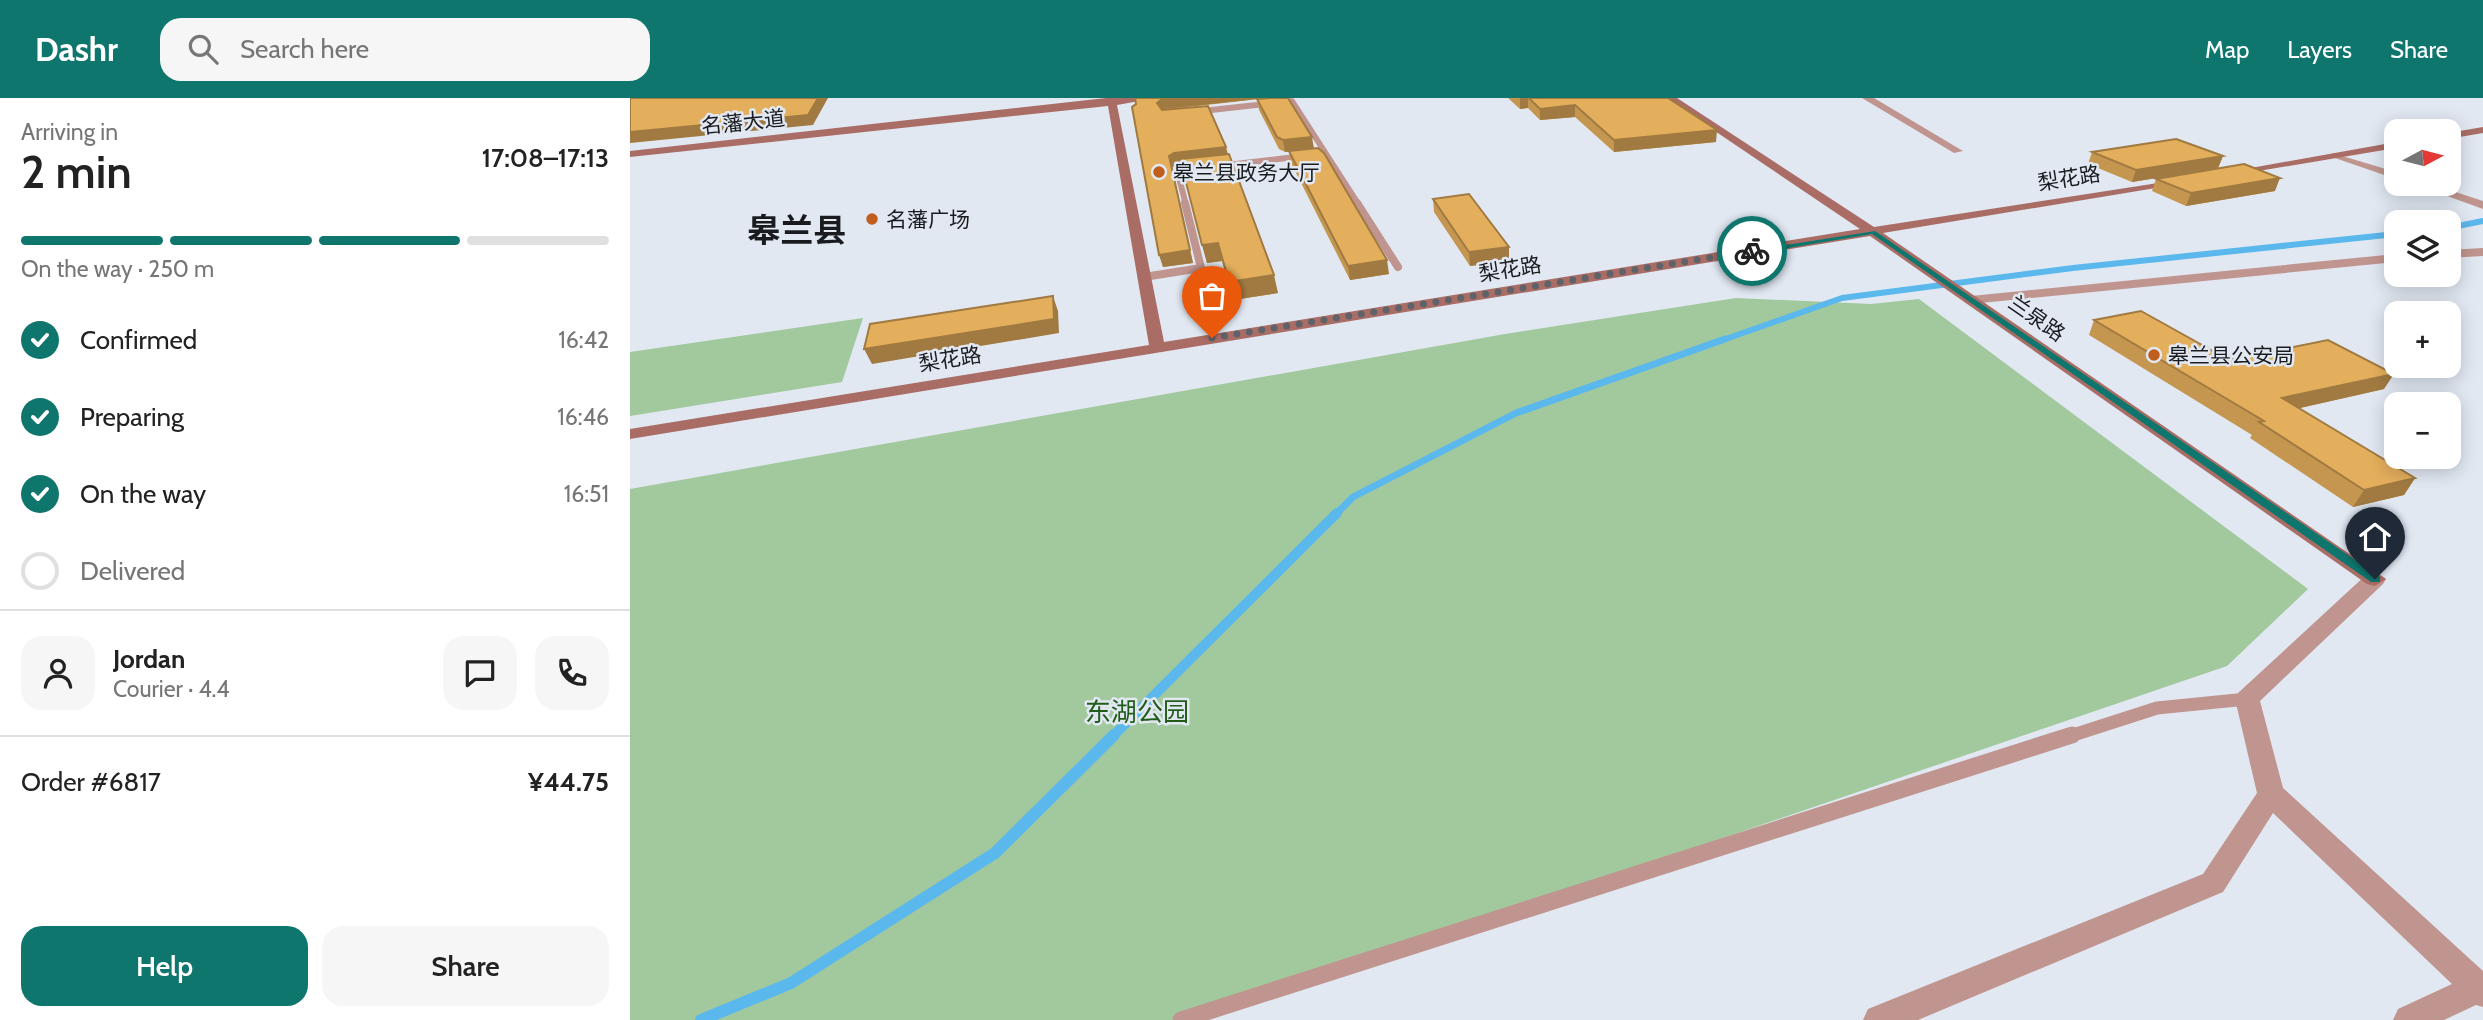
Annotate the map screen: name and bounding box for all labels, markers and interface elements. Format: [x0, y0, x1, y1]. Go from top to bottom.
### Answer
search box [160, 18, 650, 81]
text: Dashr [35, 29, 118, 69]
icon: search [184, 30, 222, 68]
text: Search here [240, 33, 369, 65]
text: Map [2205, 35, 2249, 64]
text: Layers [2287, 35, 2352, 64]
text: Share [2390, 35, 2448, 64]
street label: 名藩大道 [700, 105, 786, 139]
text: Arriving in [21, 118, 118, 146]
north arrow [2384, 119, 2460, 196]
map controls [2384, 119, 2461, 469]
text: 17:08–17:13 [482, 142, 609, 174]
text: 2 min [21, 144, 132, 200]
place label: 皋兰县政务大厅 [1173, 160, 1320, 185]
street label: 梨花路 [2036, 161, 2102, 195]
marker: 皋兰县政务大厅 [1151, 164, 1167, 180]
place label: 名藩广场 [886, 207, 970, 232]
district label: 皋兰县 [748, 210, 847, 250]
button: layers [2384, 210, 2461, 287]
marker: 名藩广场 [864, 211, 880, 227]
courier [1717, 216, 1787, 286]
icon: bike [1733, 232, 1771, 270]
street label: 梨花路 [1477, 252, 1543, 286]
text: On the way · 250 m [21, 255, 214, 283]
pin [1182, 266, 1242, 338]
icon: bag [1193, 277, 1231, 315]
street label: 兰泉路 [2004, 290, 2070, 346]
button: + [2384, 301, 2461, 378]
icon: check [21, 321, 59, 359]
text: Confirmed [80, 324, 197, 356]
text: 16:42 [558, 326, 609, 354]
street label: 梨花路 [917, 342, 983, 376]
place label: 皋兰县公安局 [2168, 343, 2294, 368]
marker: 皋兰县公安局 [2146, 347, 2162, 363]
button: − [2384, 392, 2461, 469]
icon: check [21, 398, 59, 436]
text: Preparing [80, 401, 184, 433]
text: 16:46 [557, 403, 609, 431]
icon: check [21, 475, 59, 513]
text: On the way [80, 478, 206, 510]
text: 16:51 [564, 480, 609, 508]
pin [2345, 507, 2405, 579]
icon: home [2356, 518, 2394, 556]
text: Delivered [80, 555, 185, 587]
button: person [21, 636, 95, 710]
button: chat [443, 636, 517, 710]
button: phone [535, 636, 609, 710]
text: Jordan [113, 643, 185, 675]
text: Courier · 4.4 [113, 675, 230, 703]
park label: 东湖公园 [1085, 696, 1189, 728]
text: Order #6817 [21, 766, 161, 798]
text: ¥44.75 [528, 766, 609, 798]
button: Help [21, 926, 308, 1006]
button: Share [322, 926, 609, 1006]

